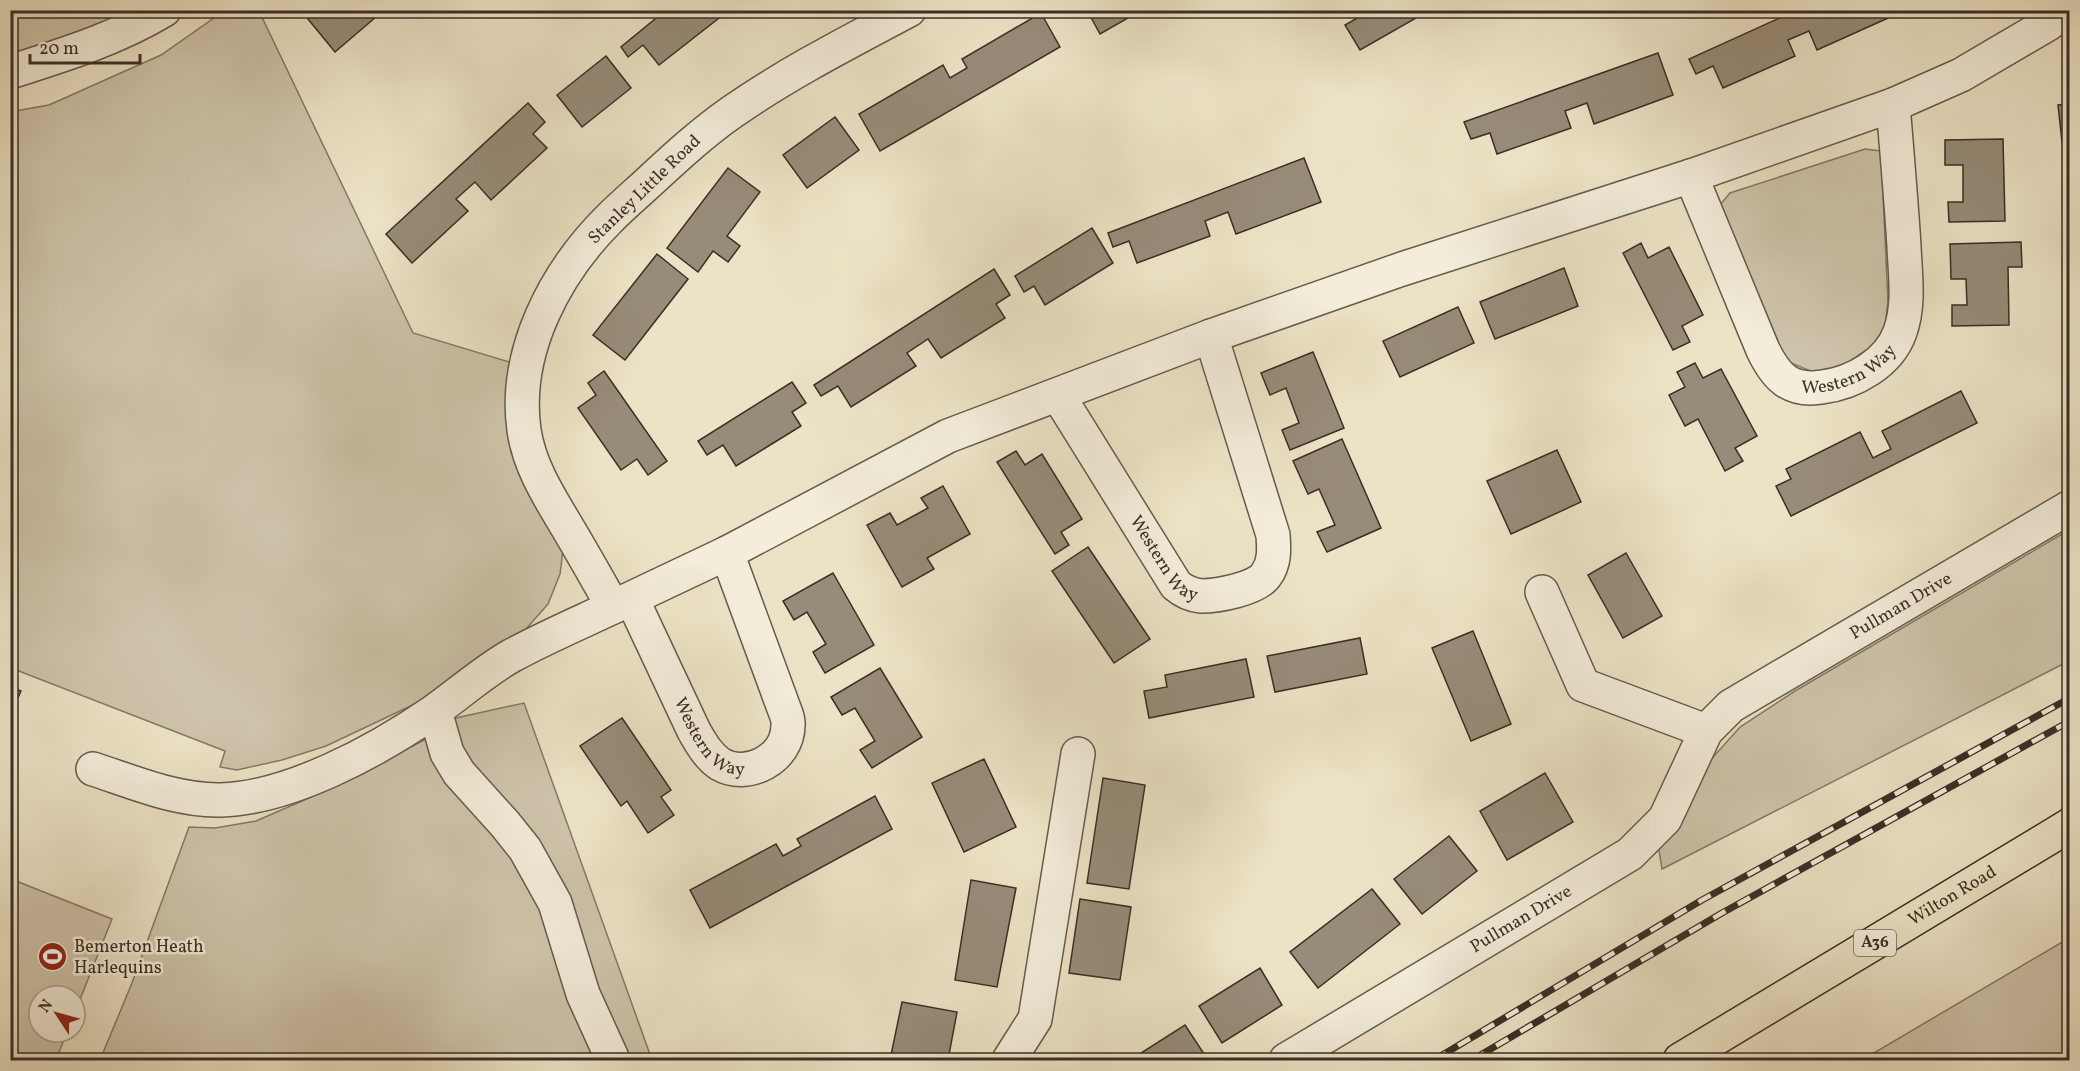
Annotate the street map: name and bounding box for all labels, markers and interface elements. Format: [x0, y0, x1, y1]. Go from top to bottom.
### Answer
scale bar [30, 27, 140, 65]
text: 20 m [39, 37, 79, 62]
street label: Stanley Little Road [583, 129, 707, 251]
street label: Western Way [1801, 339, 1903, 401]
street label: Western Way [1123, 511, 1201, 608]
street label: Pullman Drive [1845, 566, 1957, 646]
street label: Western Way [667, 693, 745, 782]
street label: Wilton Road [1903, 860, 2001, 932]
street label: Pullman Drive [1465, 879, 1577, 959]
road number: A36 [1854, 930, 1896, 956]
place label: Bemerton Heath Harlequins [74, 935, 204, 981]
sports icon: Bemerton Heath Harlequins [37, 941, 69, 973]
north arrow [27, 984, 87, 1044]
text: N [34, 995, 59, 1018]

